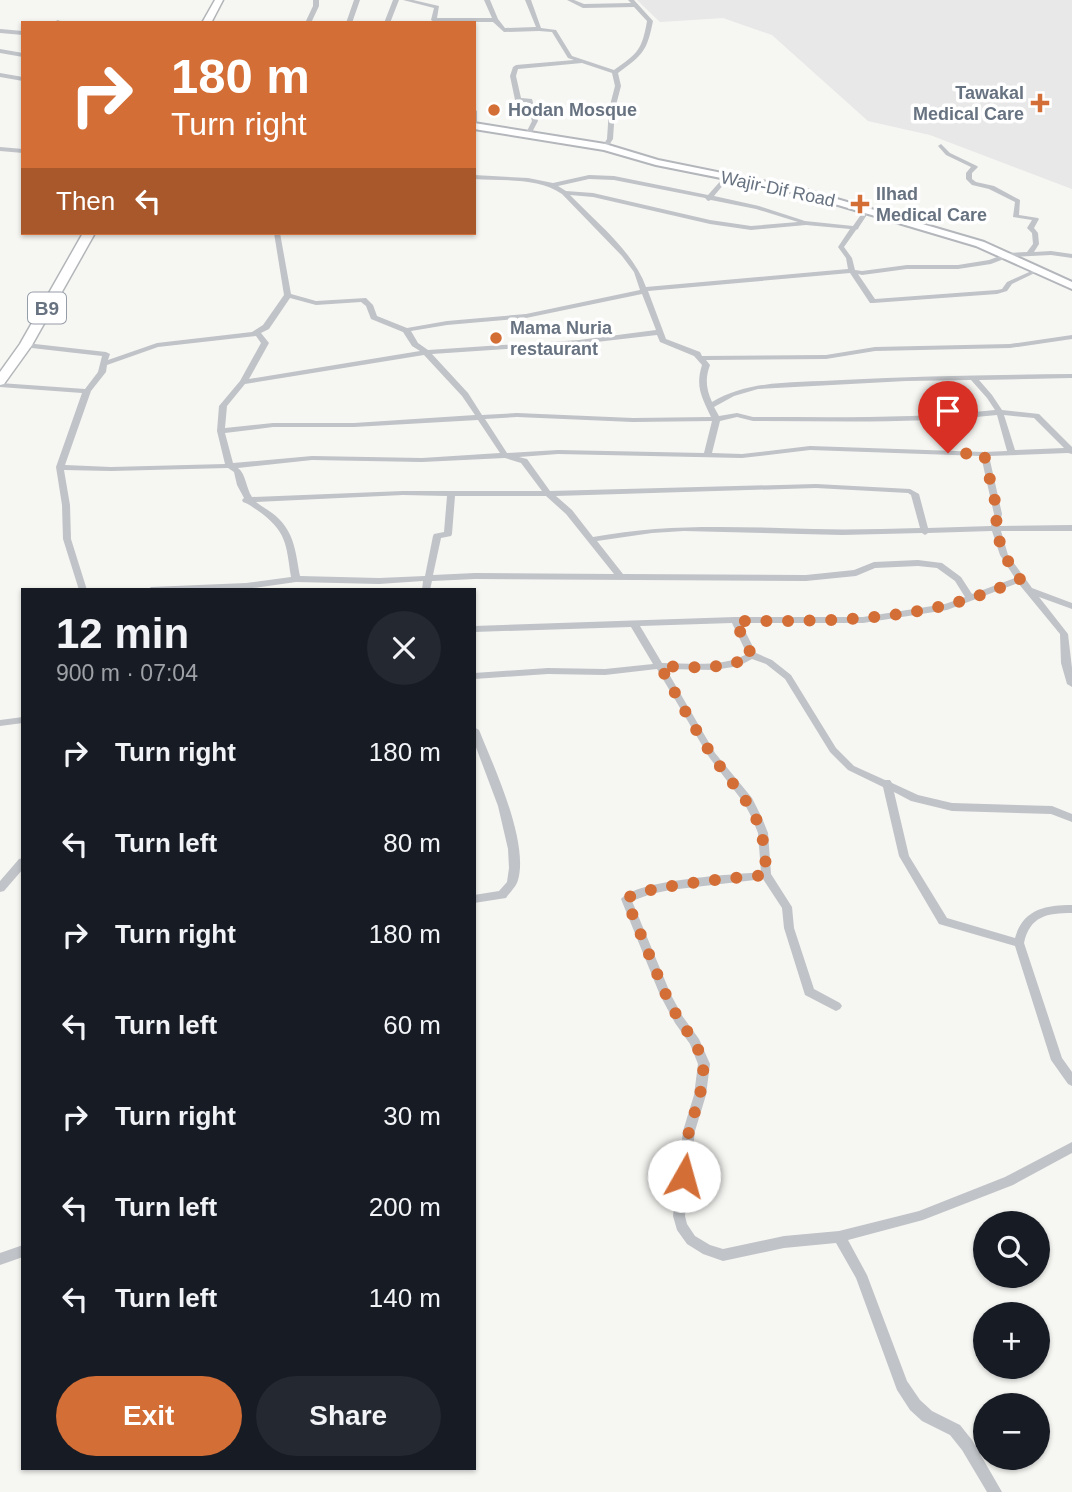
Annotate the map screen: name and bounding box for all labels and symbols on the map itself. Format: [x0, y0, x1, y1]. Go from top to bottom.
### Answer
place label: Tawakal Medical Care [913, 83, 1024, 124]
marker: Tawakal Medical Care [1030, 93, 1050, 113]
place label: Hodan Mosque [508, 100, 637, 120]
marker: Hodan Mosque [486, 102, 502, 118]
street label: Wajir-Dif Road [719, 167, 837, 211]
place label: Ilhad Medical Care [876, 184, 987, 225]
marker: Ilhad Medical Care [850, 194, 870, 214]
road number: B9 [28, 292, 66, 324]
place label: Mama Nuria restaurant [510, 318, 613, 359]
marker: Mama Nuria restaurant [488, 330, 504, 346]
pin [918, 381, 978, 453]
position arrow [647, 1139, 721, 1213]

